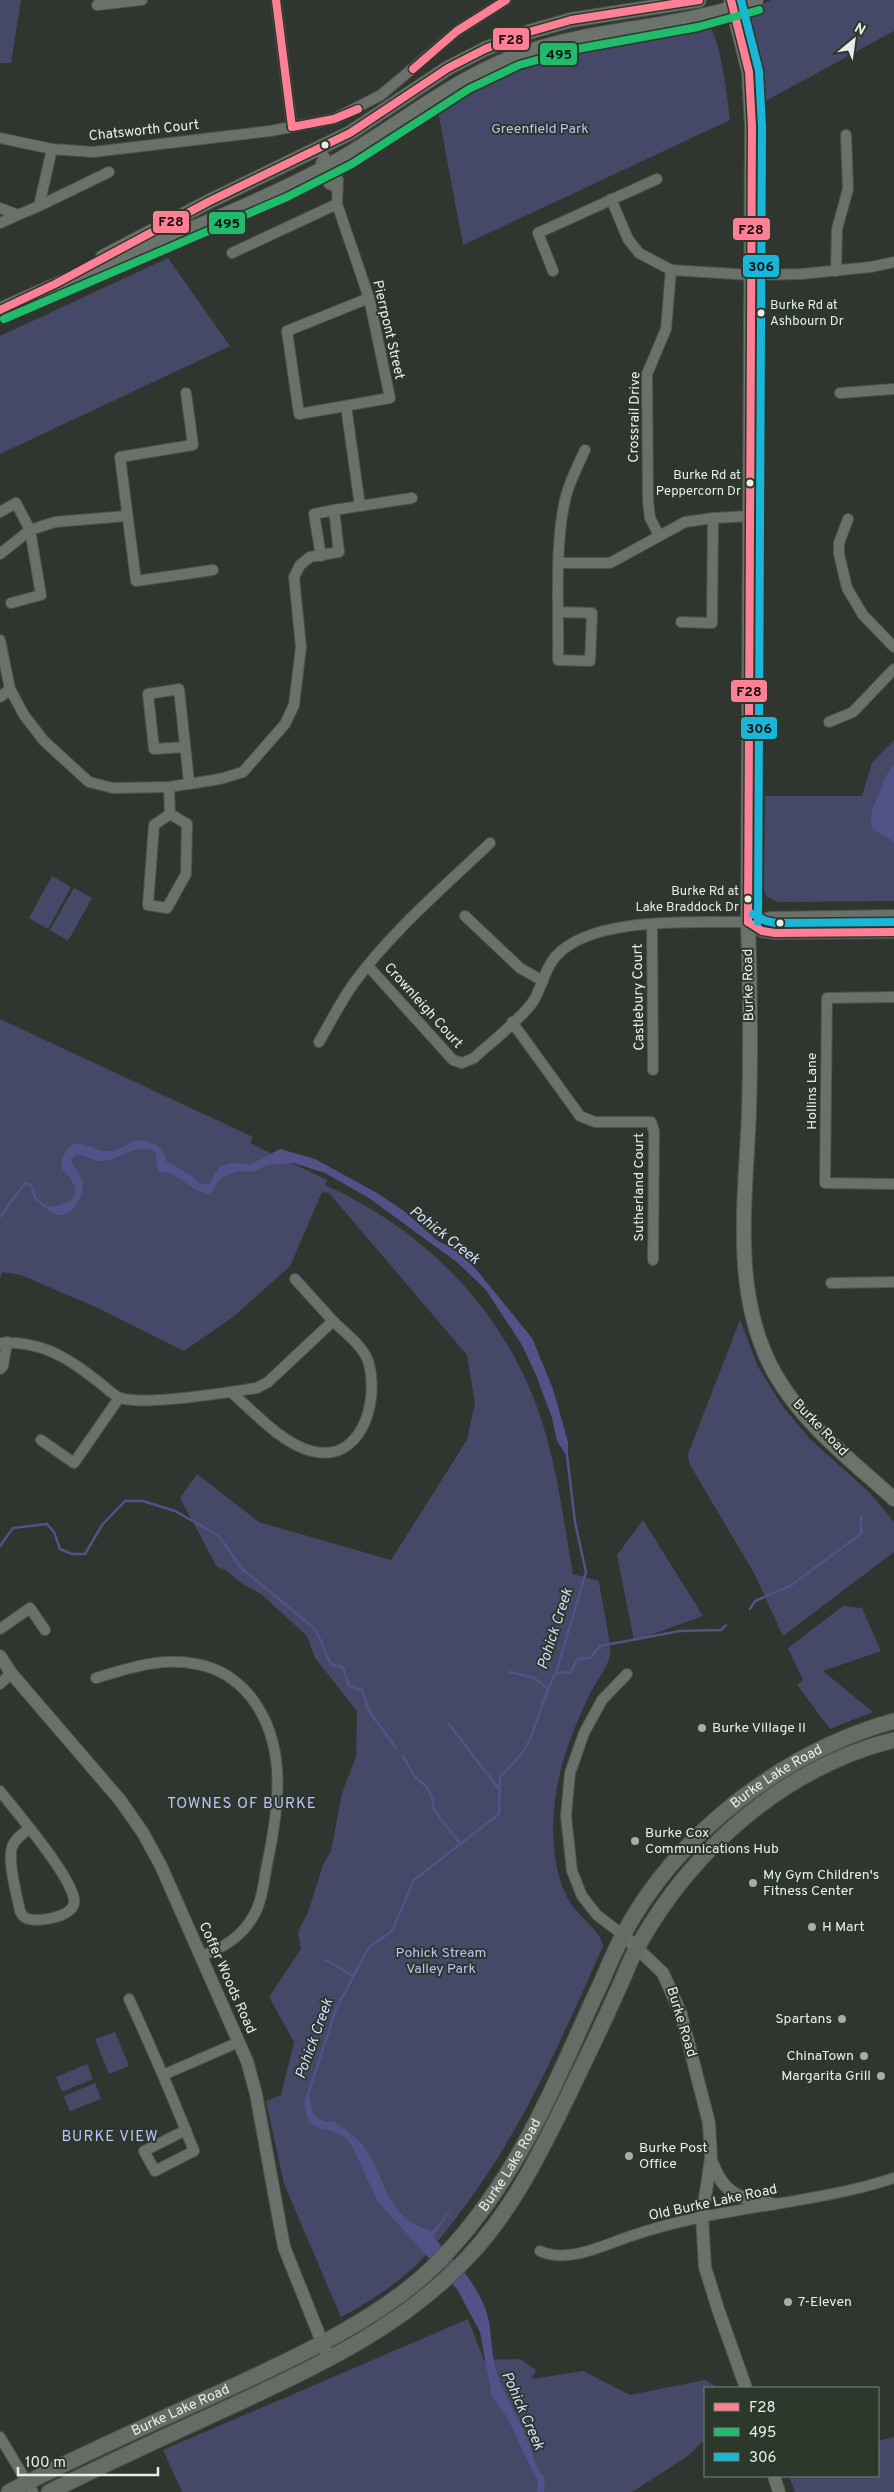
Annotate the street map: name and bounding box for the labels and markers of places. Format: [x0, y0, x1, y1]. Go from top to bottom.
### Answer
unlabelled marker [320, 140, 330, 150]
place label: Burke Rd at Ashbourn Dr [770, 298, 844, 330]
marker: Burke Rd at Ashbourn Dr [756, 308, 766, 318]
place label: Burke Rd at Peppercorn Dr [656, 468, 741, 500]
marker: Burke Rd at Peppercorn Dr [745, 478, 755, 488]
place label: Burke Rd at Lake Braddock Dr [635, 884, 739, 916]
marker: Burke Rd at Lake Braddock Dr [743, 894, 753, 904]
unlabelled marker [775, 918, 785, 928]
place label: Burke Village II [712, 1720, 806, 1737]
marker: Burke Village II [696, 1722, 708, 1734]
place label: Burke Cox Communications Hub [645, 1825, 779, 1858]
marker: Burke Cox Communications Hub [629, 1835, 641, 1847]
place label: My Gym Children's Fitness Center [763, 1867, 879, 1900]
marker: My Gym Children's Fitness Center [747, 1877, 759, 1889]
place label: H Mart [822, 1919, 864, 1936]
marker: H Mart [806, 1921, 818, 1933]
place label: Spartans [775, 2011, 832, 2028]
marker: Spartans [836, 2013, 848, 2025]
place label: ChinaTown [786, 2048, 854, 2065]
marker: ChinaTown [858, 2050, 870, 2062]
place label: Margarita Grill [781, 2068, 871, 2085]
marker: Margarita Grill [875, 2070, 887, 2082]
place label: Burke Post Office [639, 2140, 708, 2173]
marker: Burke Post Office [623, 2150, 635, 2162]
place label: 7-Eleven [798, 2294, 852, 2311]
marker: 7-Eleven [782, 2296, 794, 2308]

